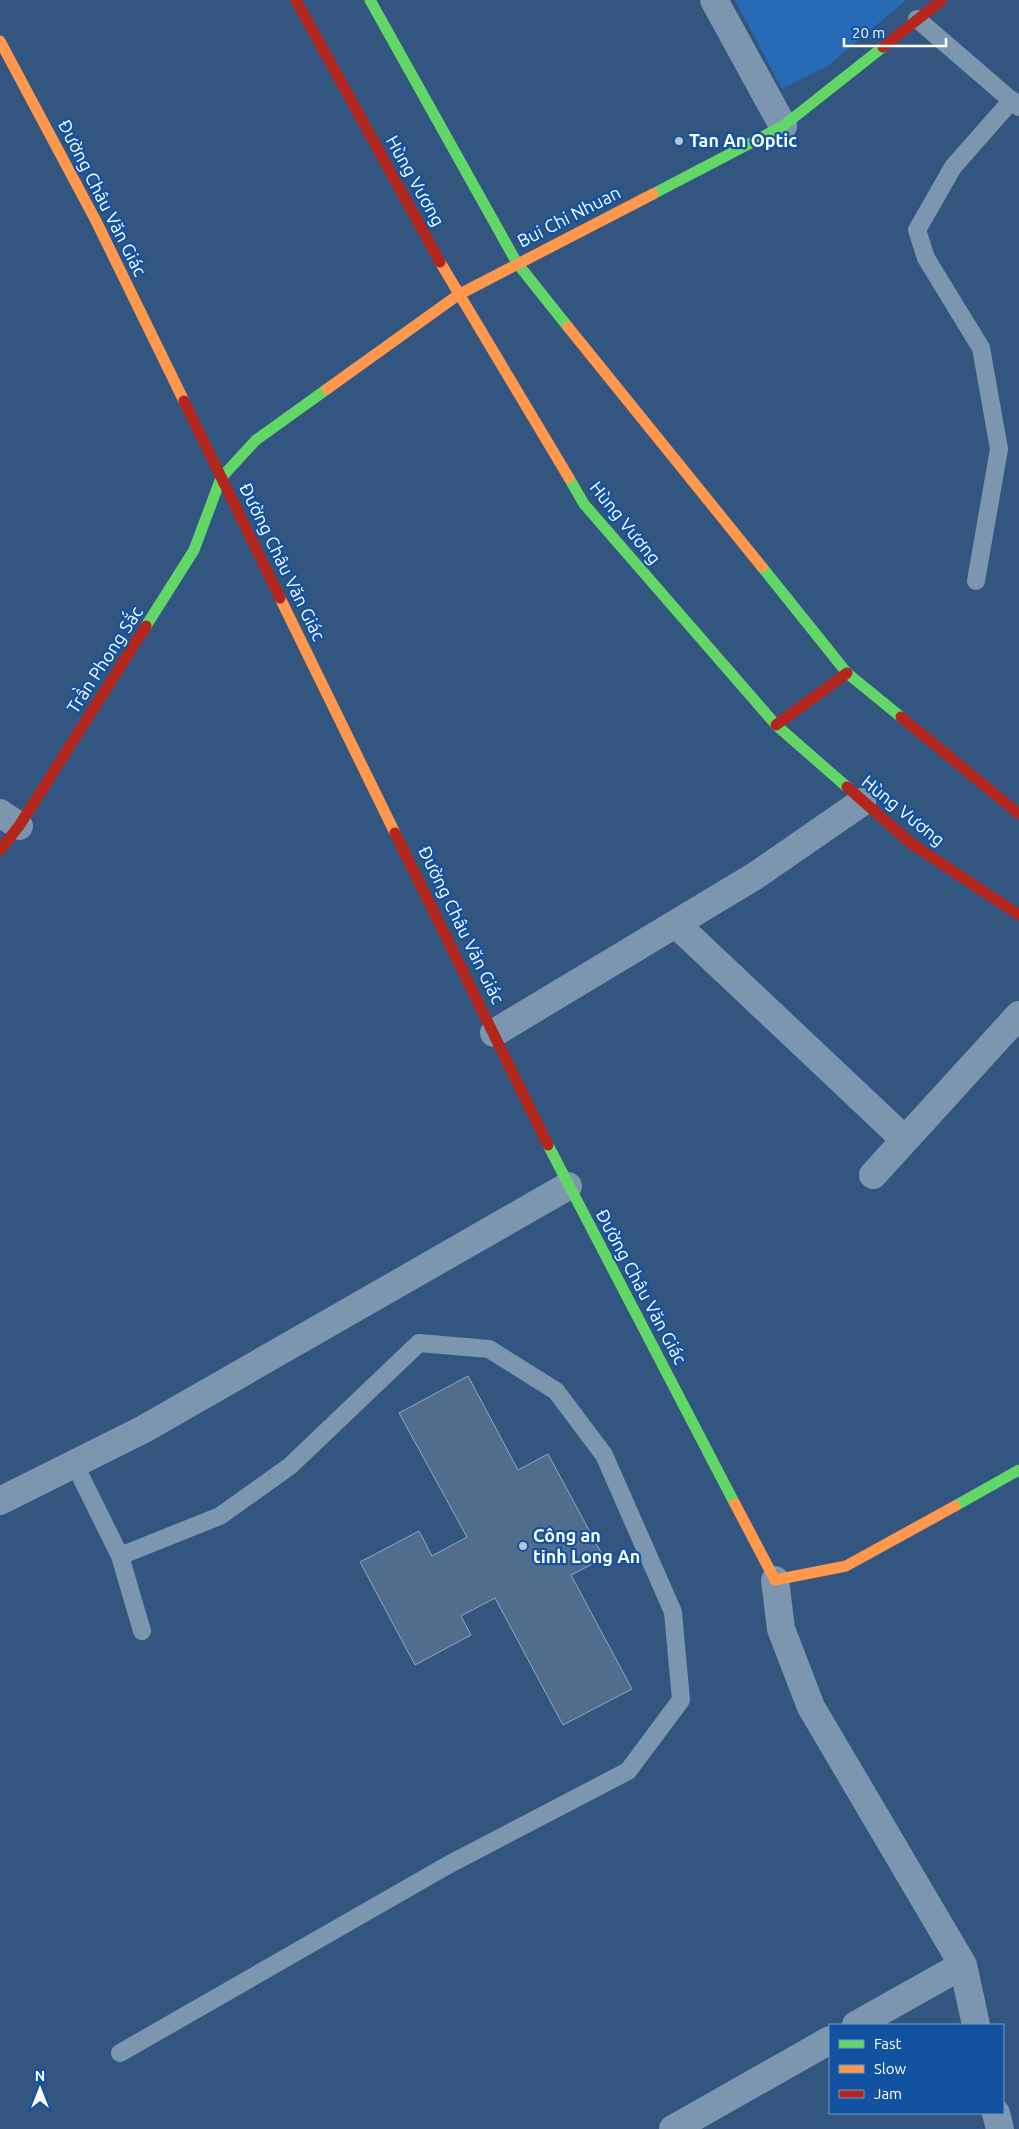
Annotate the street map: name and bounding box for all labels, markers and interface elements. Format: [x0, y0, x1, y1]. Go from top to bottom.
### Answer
scale bar [844, 15, 946, 47]
text: 20 m [852, 24, 885, 41]
street label: Đường Châu Văn Giác [55, 116, 151, 279]
place label: Tan An Optic [689, 130, 797, 150]
street label: Hùng Vương [383, 132, 449, 229]
marker: Tan An Optic [673, 135, 685, 147]
street label: Bui Chi Nhuan [514, 182, 623, 251]
street label: Hùng Vương [586, 477, 665, 568]
street label: Đường Châu Văn Giác [236, 480, 330, 644]
street label: Trần Phong Sắc [60, 601, 146, 717]
street label: Hùng Vương [858, 771, 949, 850]
street label: Đường Châu Văn Giác [415, 843, 509, 1007]
street label: Đường Châu Văn Giác [593, 1206, 691, 1367]
place label: Công an tỉnh Long An [533, 1525, 640, 1566]
marker: Công an tỉnh Long An [517, 1540, 529, 1552]
legend [829, 2024, 1004, 2114]
text: Fast [874, 2035, 902, 2052]
text: Slow [874, 2060, 907, 2077]
north arrow [15, 2064, 65, 2114]
text: N [35, 2068, 45, 2084]
text: Jam [874, 2085, 902, 2102]

